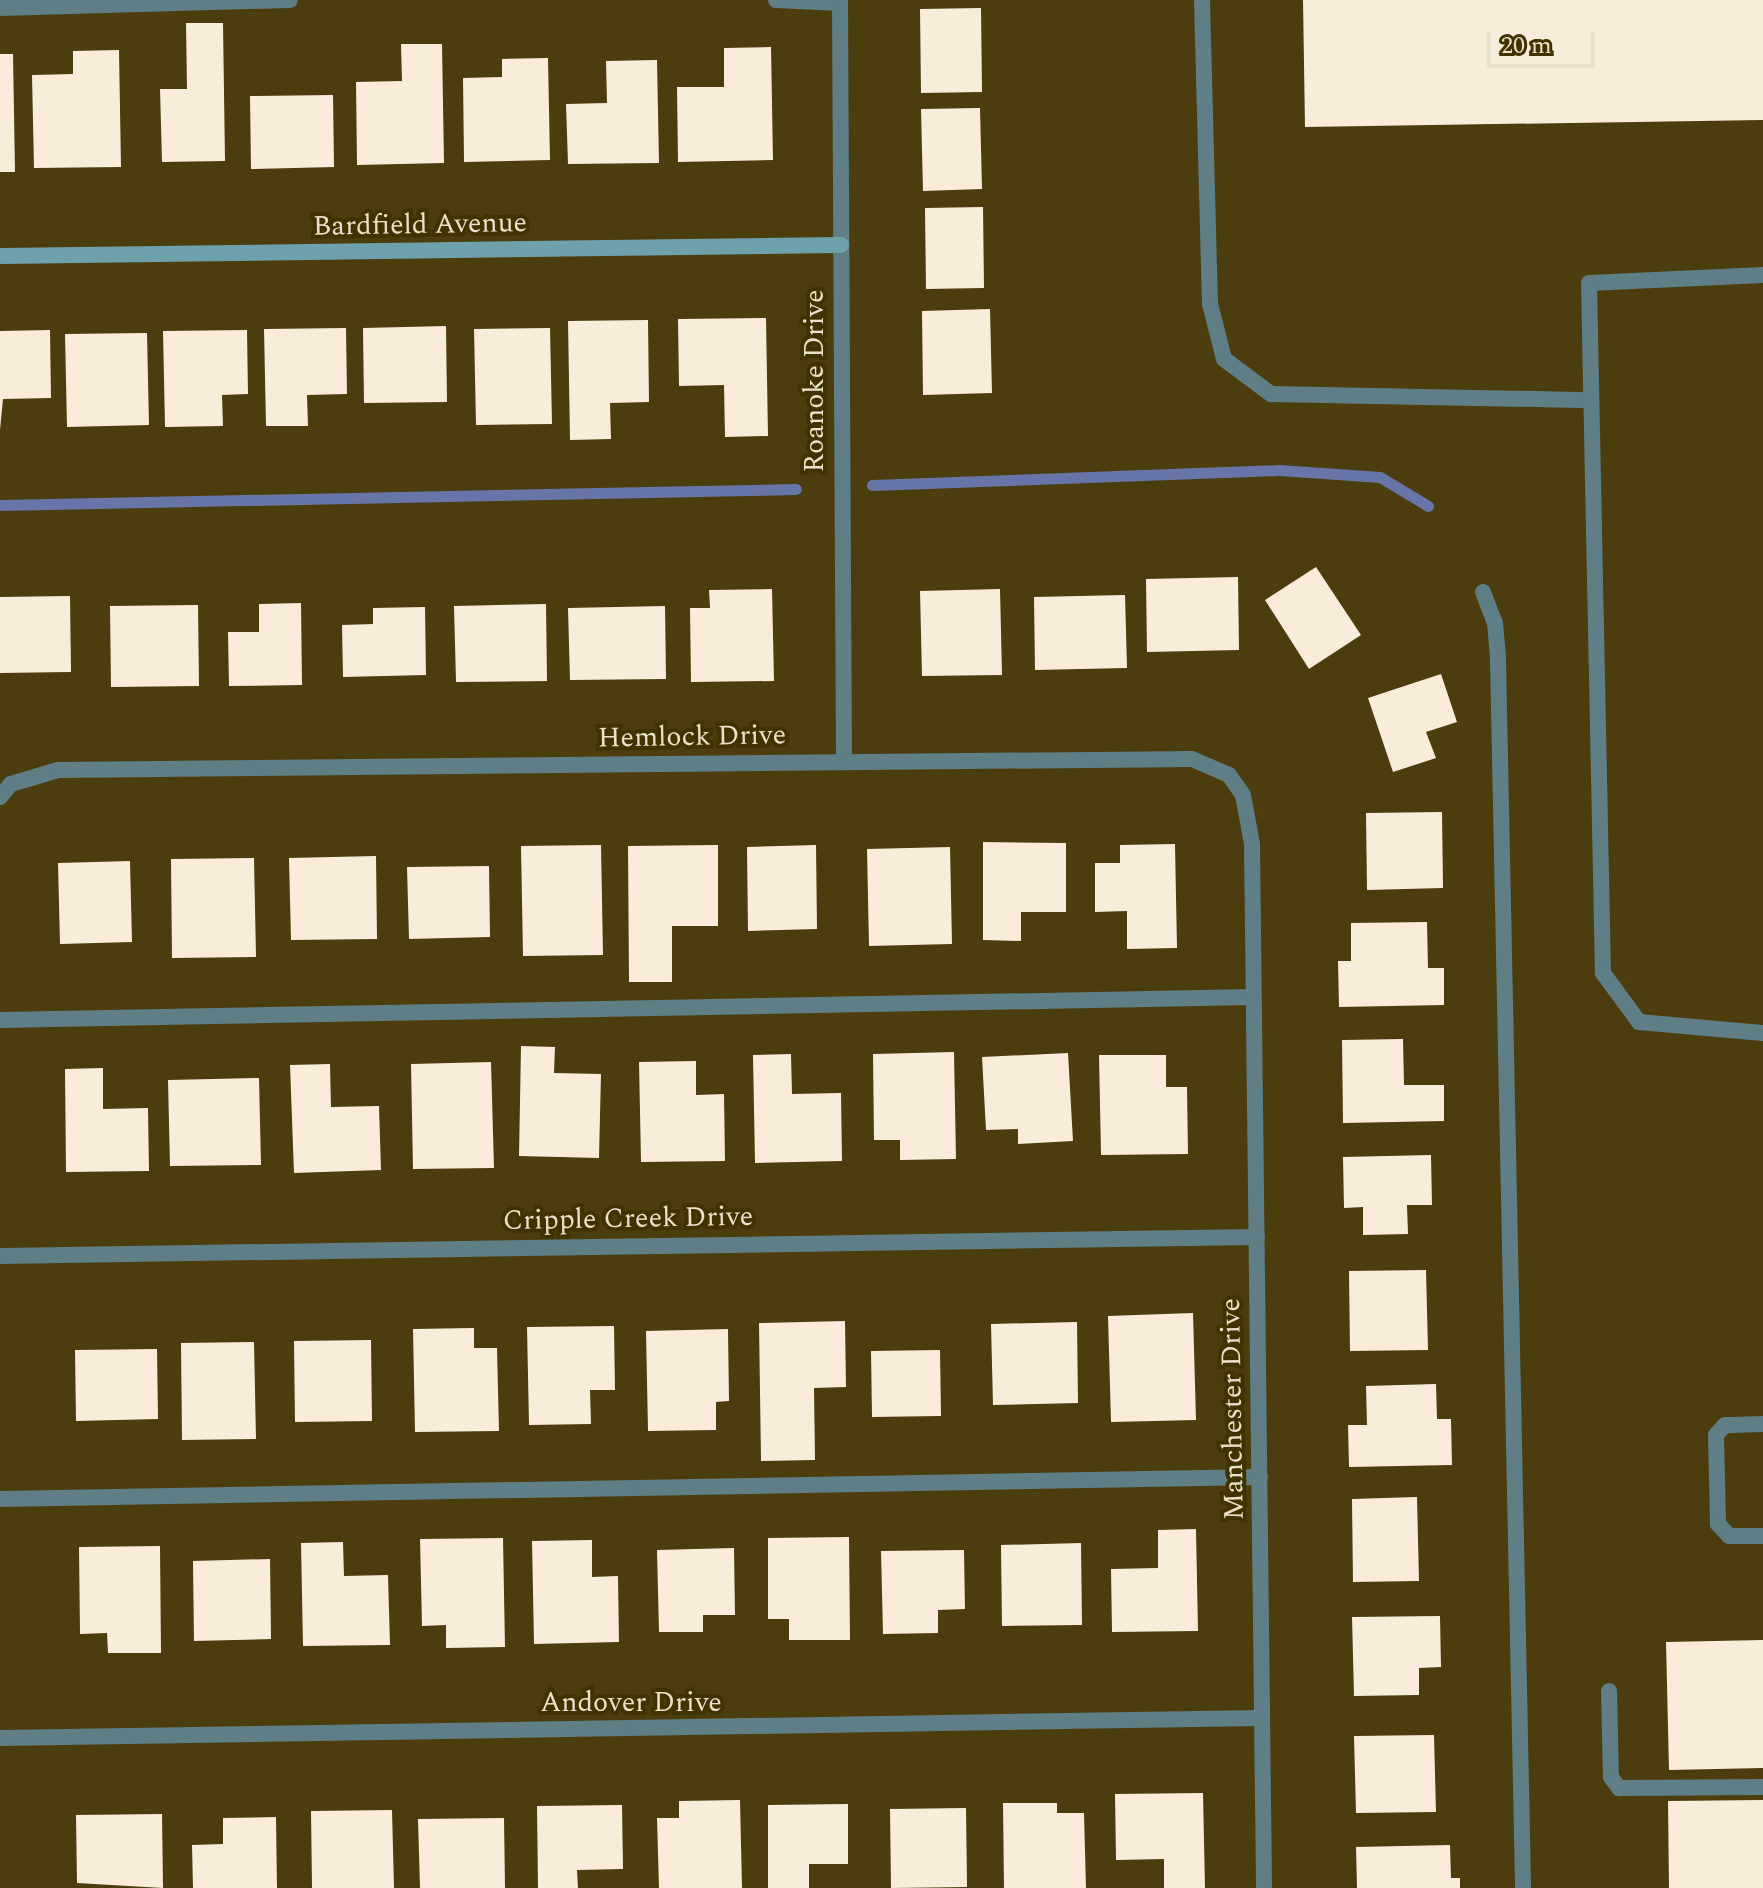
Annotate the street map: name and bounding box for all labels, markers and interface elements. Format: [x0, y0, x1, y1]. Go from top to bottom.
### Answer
scale bar [1491, 16, 1599, 66]
text: 20 m [1501, 28, 1552, 64]
street label: Bardfield Avenue [313, 206, 527, 244]
street label: Roanoke Drive [798, 289, 832, 473]
street label: Hemlock Drive [598, 719, 786, 755]
street label: Cripple Creek Drive [502, 1200, 754, 1238]
street label: Manchester Drive [1214, 1298, 1252, 1520]
street label: Andover Drive [540, 1686, 722, 1720]

